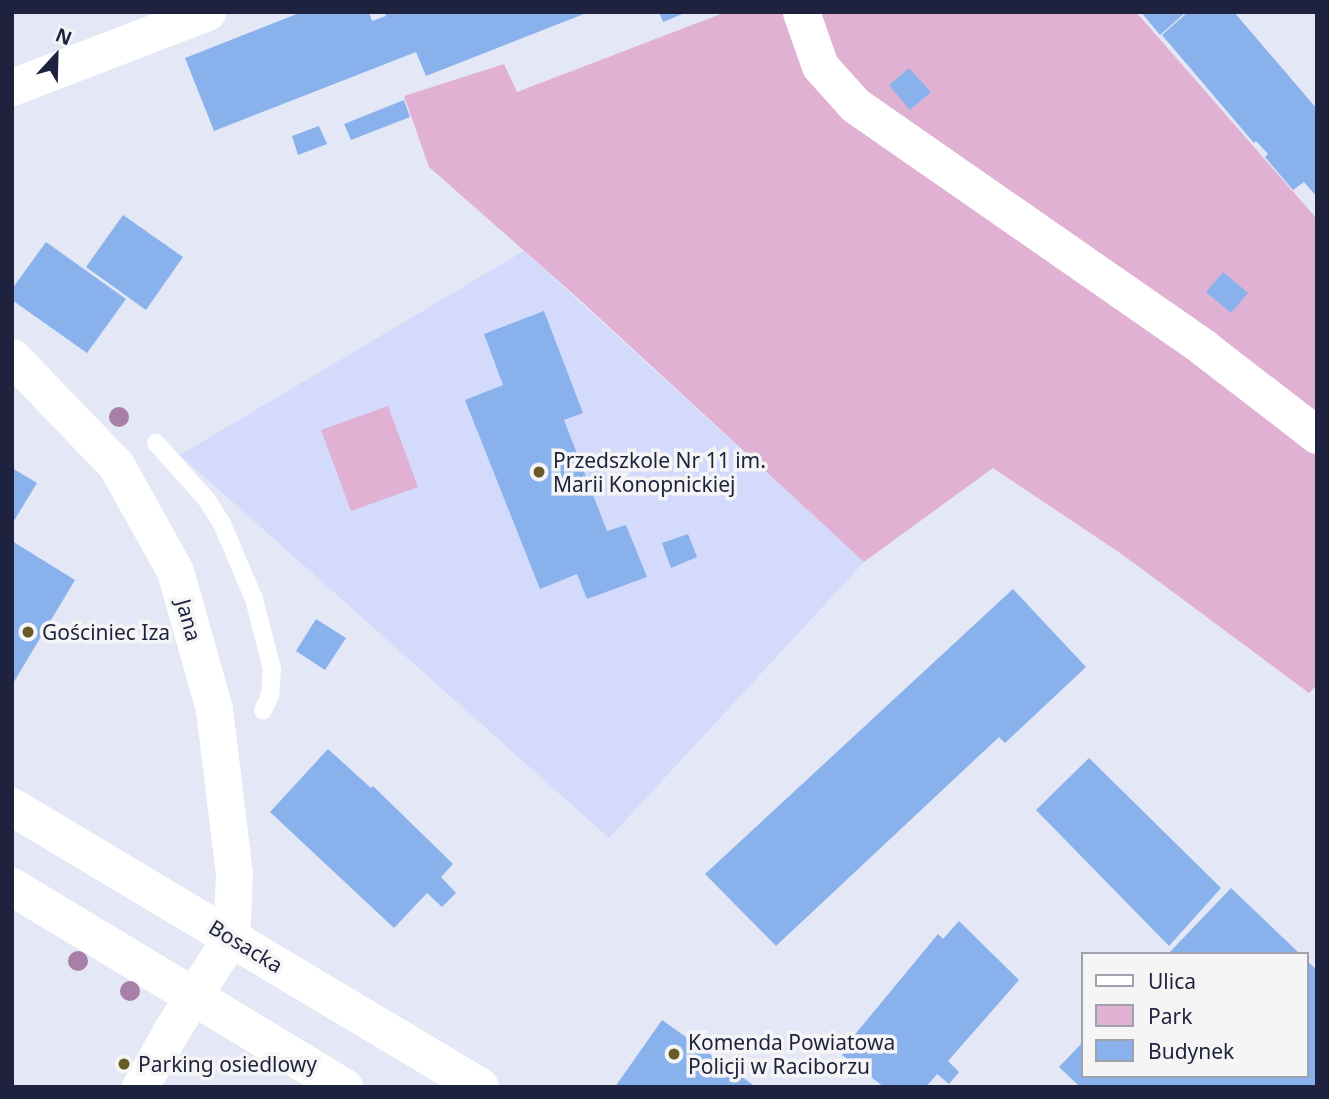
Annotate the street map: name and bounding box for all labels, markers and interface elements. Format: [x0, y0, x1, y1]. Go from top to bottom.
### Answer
north arrow [21, 21, 91, 91]
text: N [52, 22, 76, 51]
place label: Przedszkole Nr 11 im. Marii Konopnickiej [553, 447, 766, 497]
marker: Przedszkole Nr 11 im. Marii Konopnickiej [531, 464, 547, 480]
street label: Jana [171, 596, 207, 644]
place label: Gościniec Iza [42, 619, 170, 645]
marker: Gościniec Iza [20, 624, 36, 640]
street label: Bosacka [205, 914, 287, 978]
legend [1080, 952, 1308, 1078]
text: Ulica [1148, 967, 1196, 995]
text: Park [1148, 1002, 1192, 1030]
place label: Komenda Powiatowa Policji w Raciborzu [688, 1029, 895, 1079]
text: Budynek [1148, 1037, 1234, 1065]
marker: Komenda Powiatowa Policji w Raciborzu [666, 1046, 682, 1062]
place label: Parking osiedlowy [138, 1051, 317, 1077]
marker: Parking osiedlowy [116, 1056, 132, 1072]

